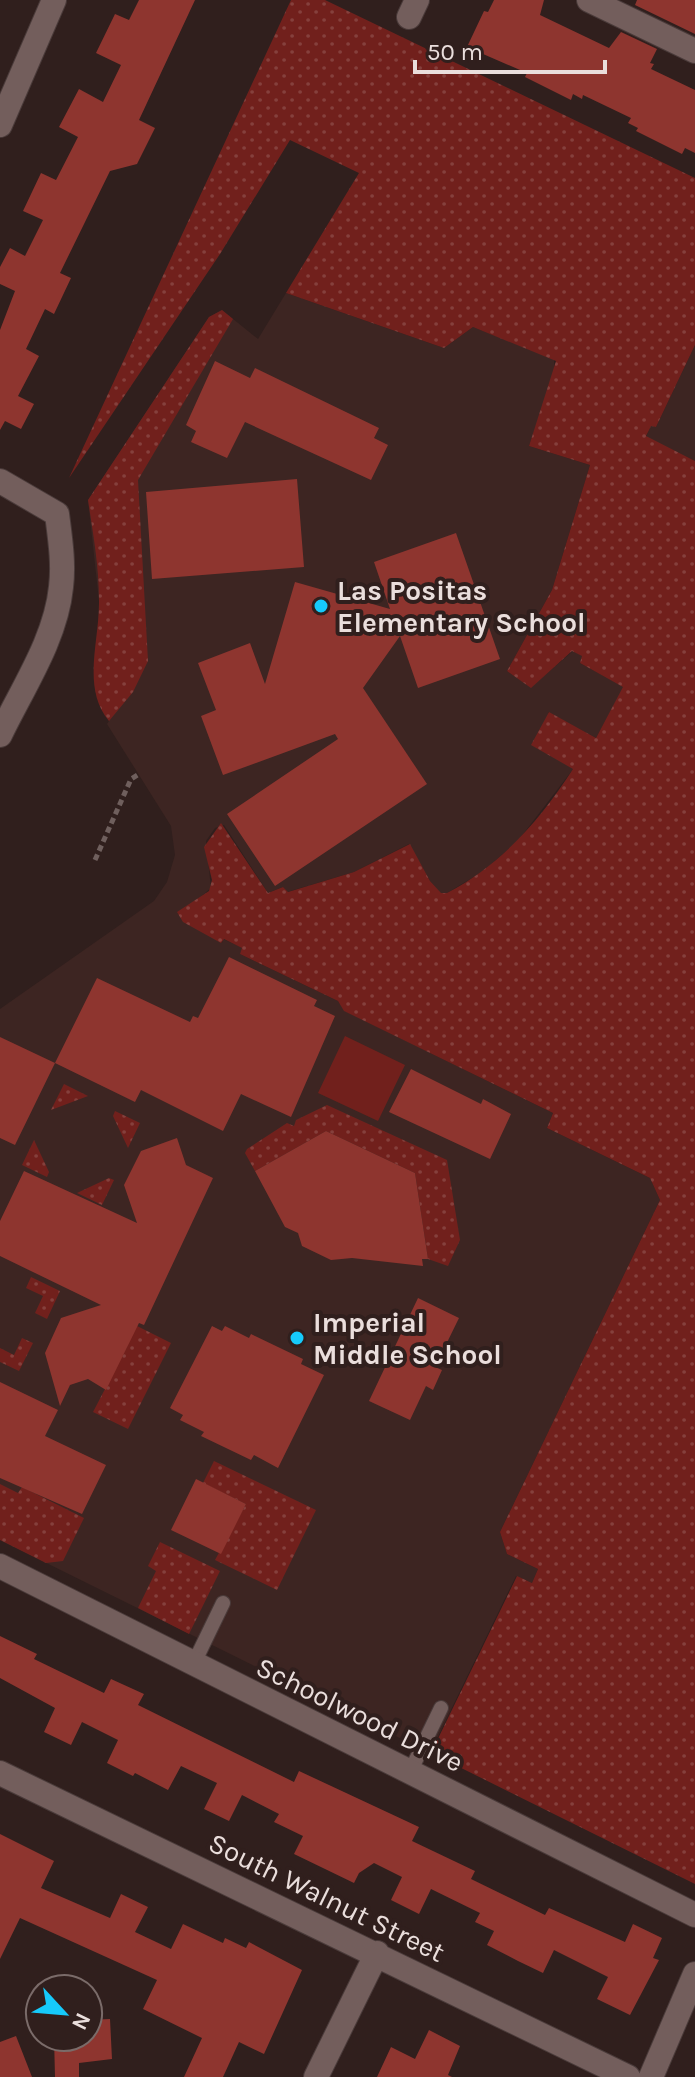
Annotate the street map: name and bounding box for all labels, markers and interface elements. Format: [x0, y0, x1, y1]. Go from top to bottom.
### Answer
scale bar [415, 24, 605, 74]
text: 50 m [427, 38, 483, 66]
place label: Las Positas Elementary School [337, 574, 586, 639]
marker: Las Positas Elementary School [312, 597, 330, 615]
place label: Imperial Middle School [313, 1306, 502, 1371]
marker: Imperial Middle School [288, 1329, 306, 1347]
street label: Schoolwood Drive [251, 1650, 469, 1779]
street label: South Walnut Street [203, 1826, 450, 1969]
north arrow [24, 1973, 104, 2053]
text: N [66, 2009, 96, 2034]

